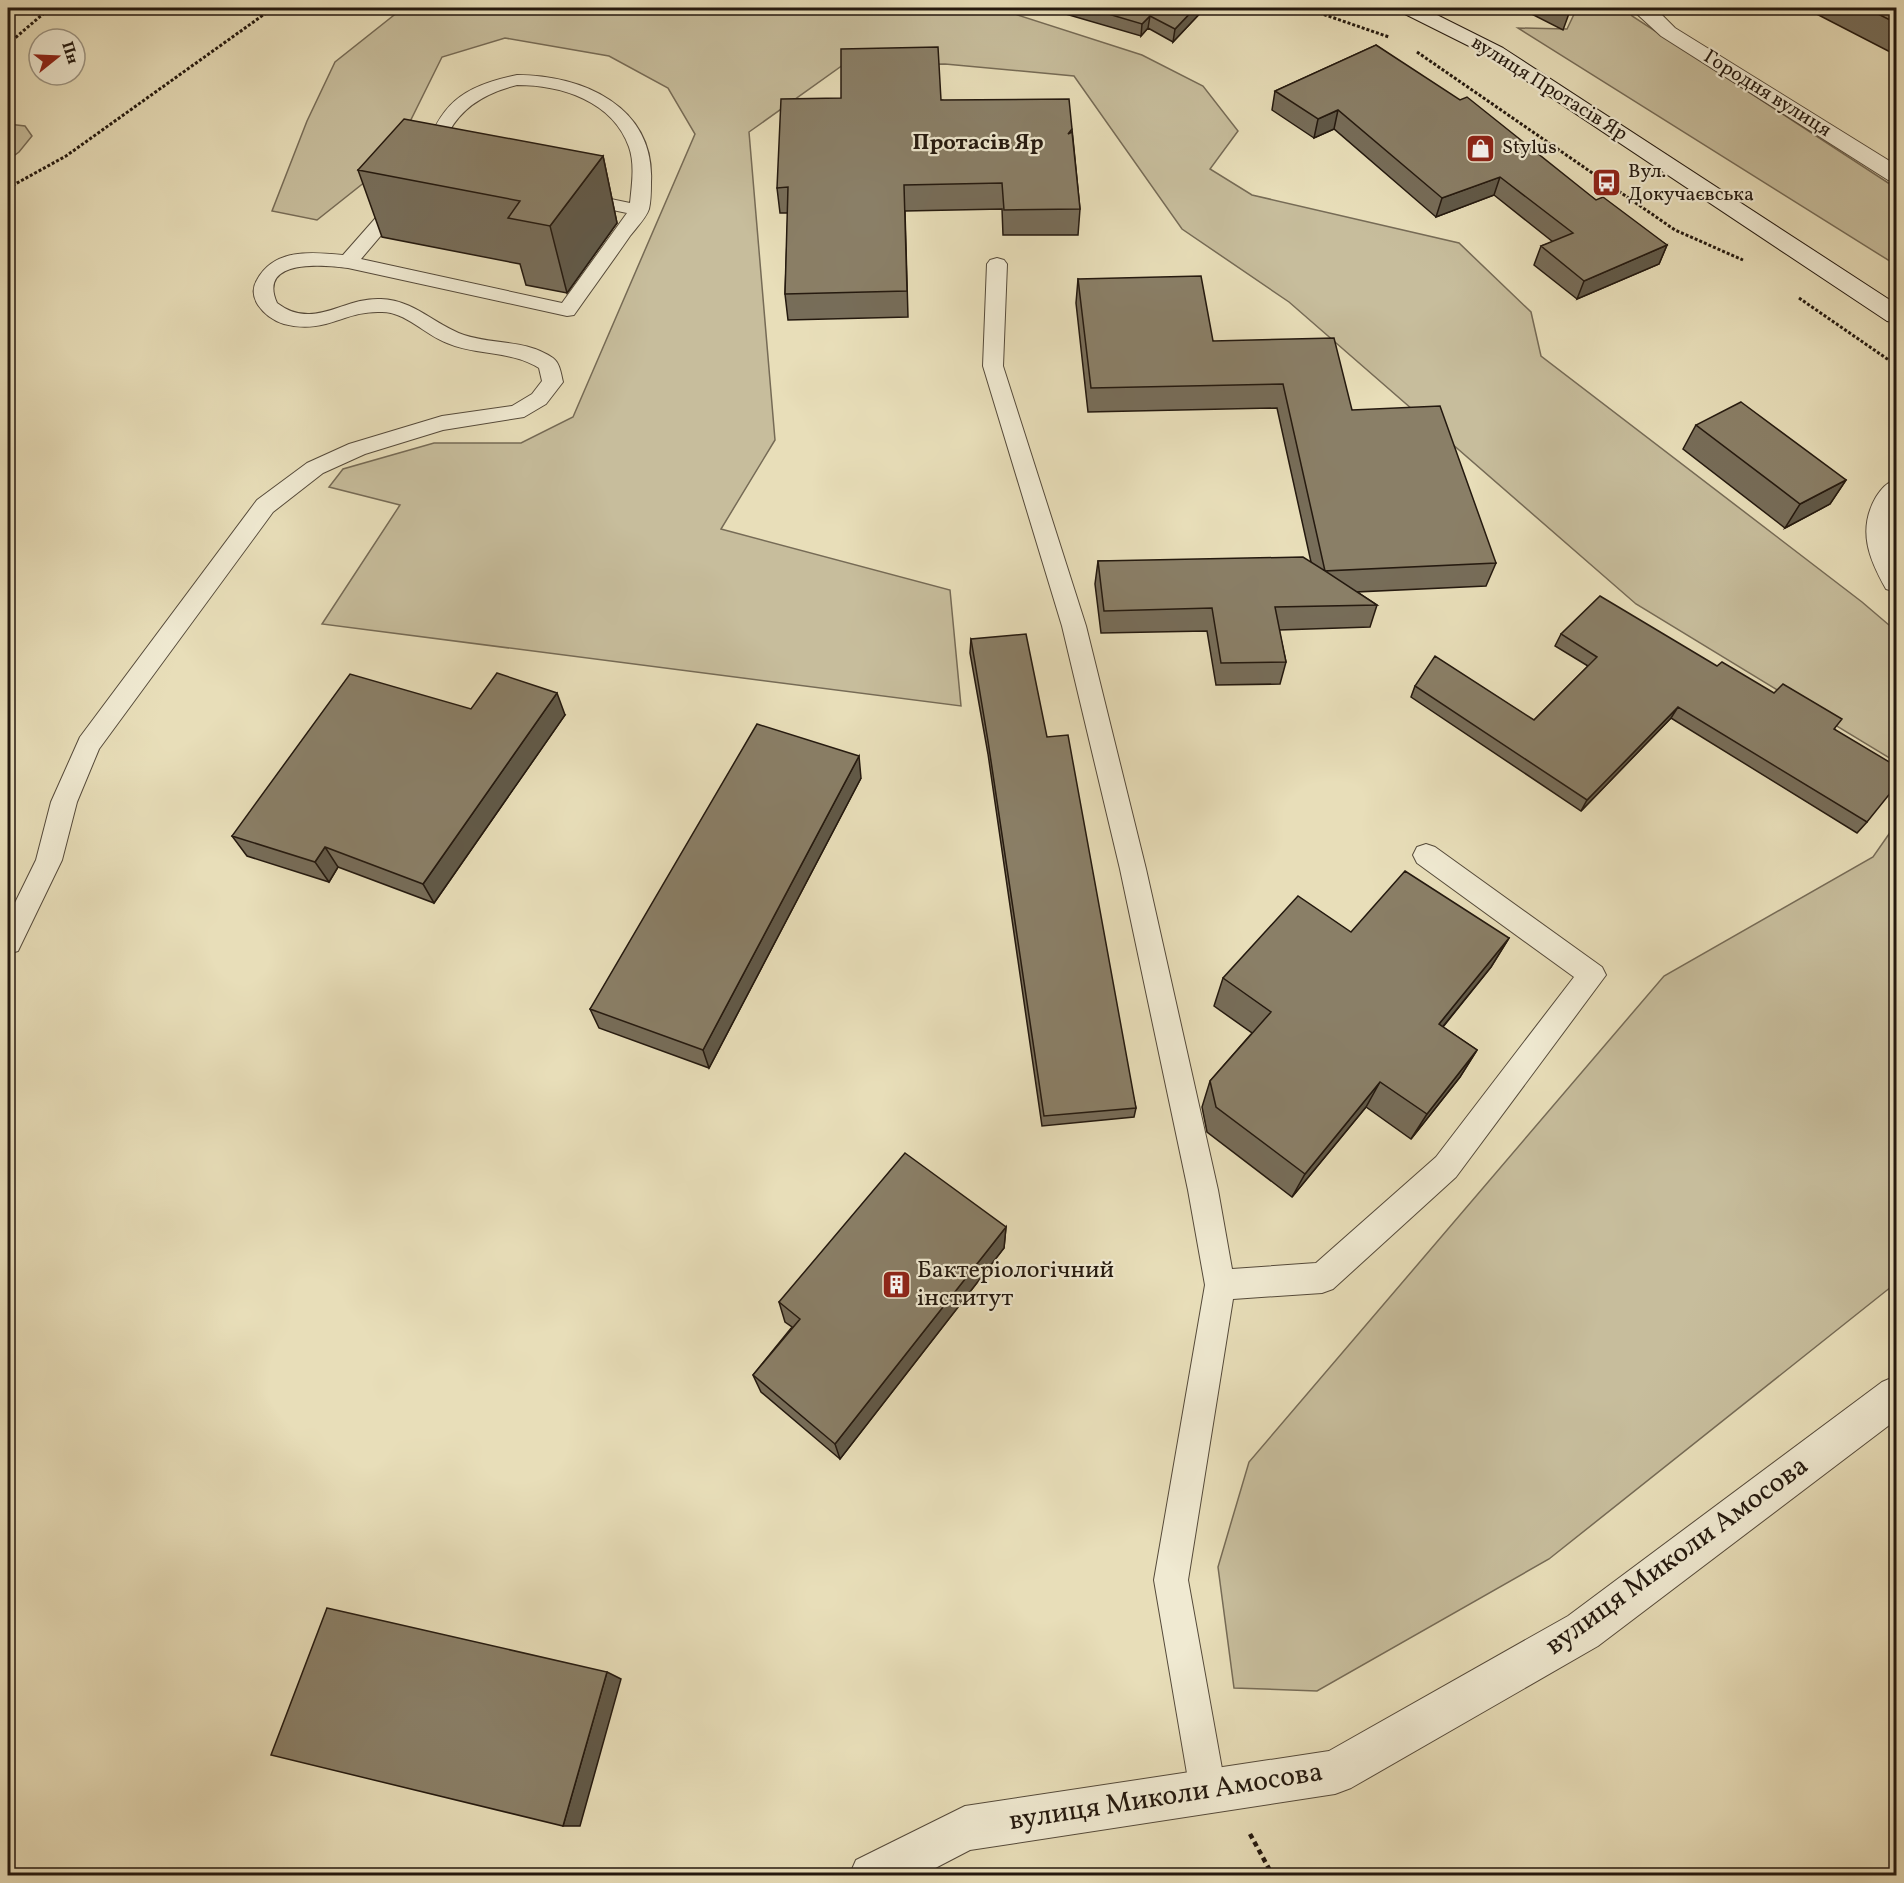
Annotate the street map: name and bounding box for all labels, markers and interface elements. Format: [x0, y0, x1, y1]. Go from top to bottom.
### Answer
north arrow [27, 27, 87, 87]
street label: вулиця Протасів Яр [1465, 30, 1633, 148]
text: Пн [55, 39, 83, 67]
street label: Городня вулиця [1698, 43, 1836, 145]
district label: Протасів Яр [912, 128, 1044, 159]
shop icon: Stylus [1465, 132, 1497, 164]
place label: Stylus [1502, 134, 1557, 162]
place label: Вул. Докучаєвська [1628, 158, 1754, 209]
bus stop icon: Вул. Докучаєвська [1591, 167, 1623, 199]
place label: Бактеріологічний інститут [917, 1254, 1114, 1316]
building icon: Бактеріологічний інститут [880, 1269, 912, 1301]
street label: вулиця Миколи Амосова [1537, 1447, 1817, 1665]
street label: вулиця Миколи Амосова [1006, 1753, 1326, 1841]

